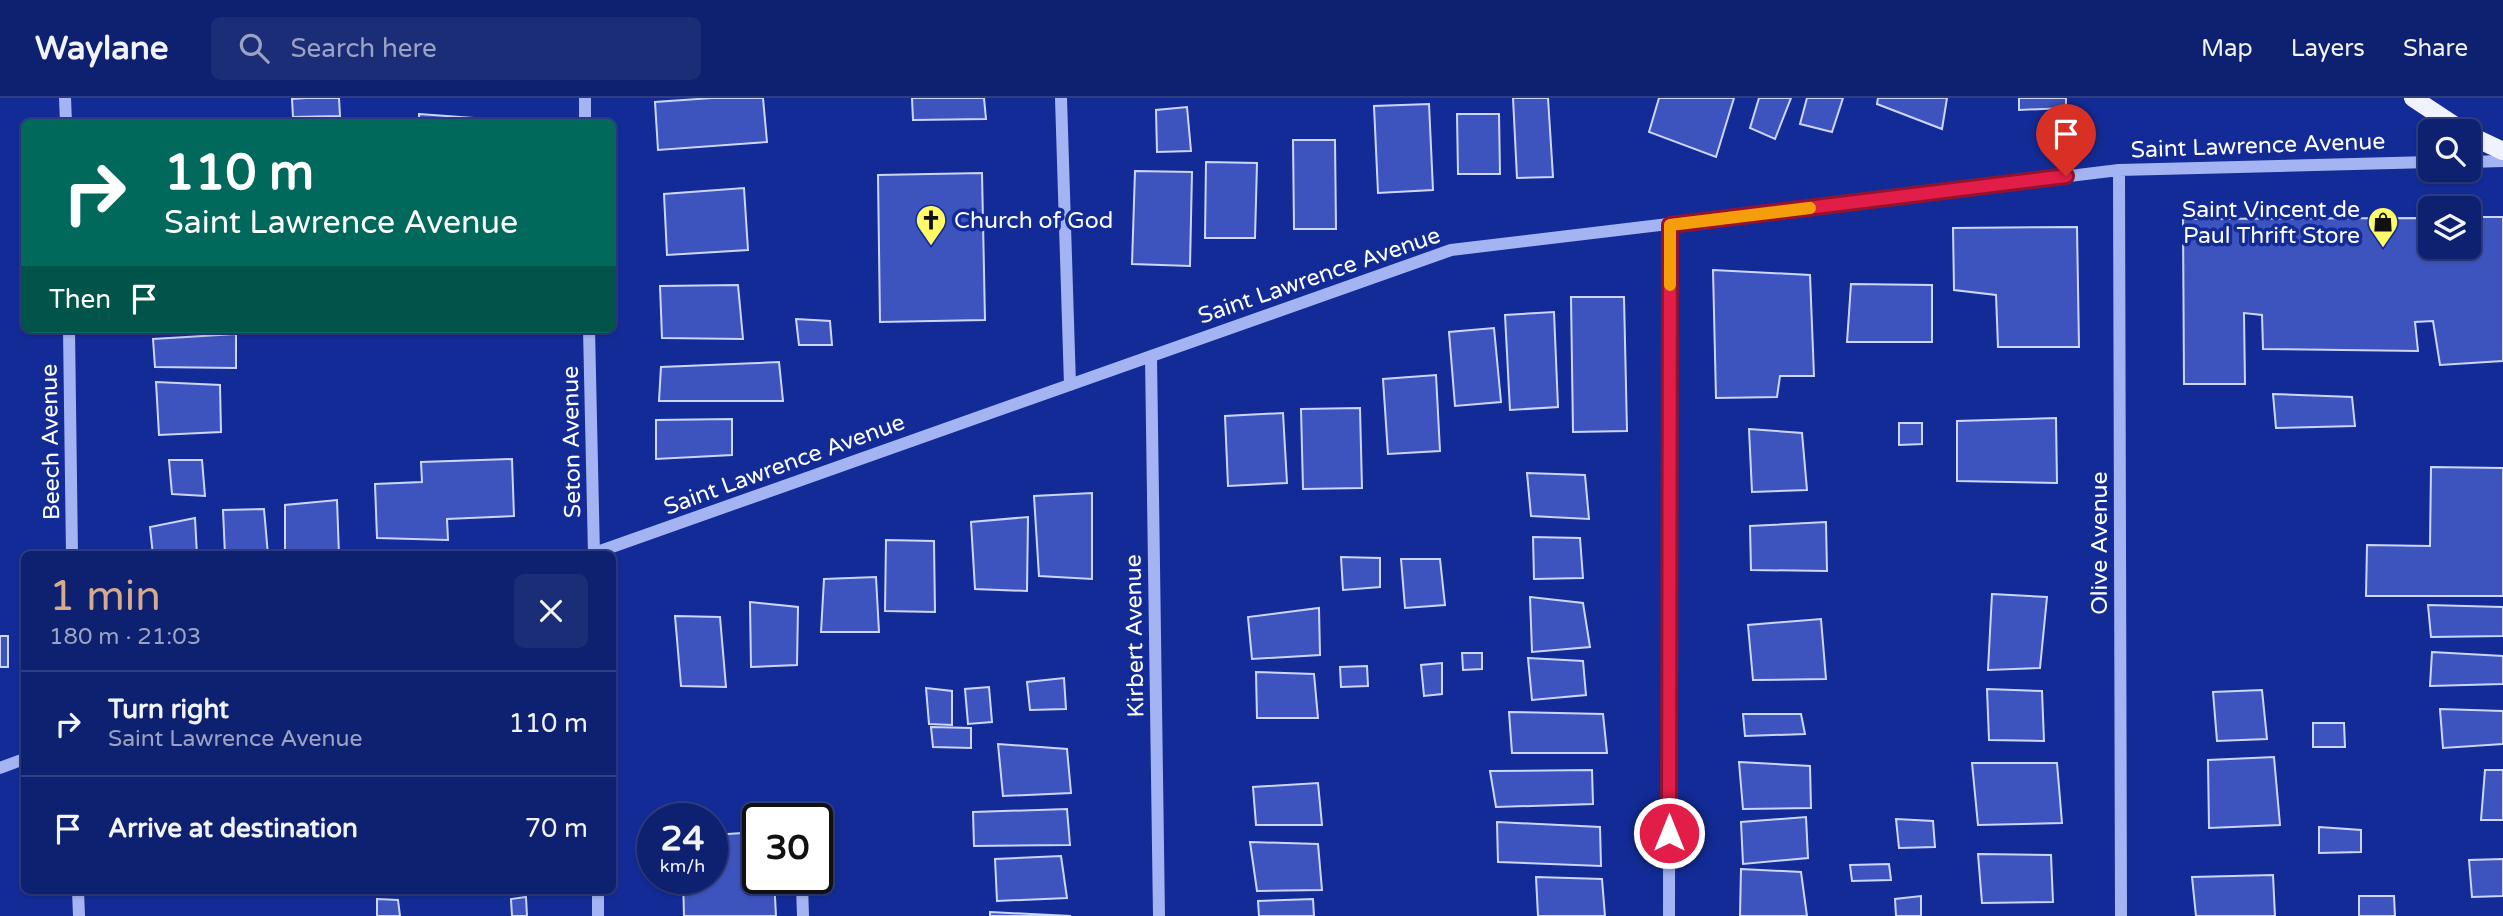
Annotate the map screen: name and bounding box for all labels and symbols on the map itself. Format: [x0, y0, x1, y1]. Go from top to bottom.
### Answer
pin [2036, 104, 2096, 176]
street label: Saint Lawrence Avenue [2130, 128, 2386, 164]
place label: Saint Vincent de Paul Thrift Store [2182, 196, 2360, 250]
church icon: Church of God [914, 203, 948, 247]
shop icon: Saint Vincent de Paul Thrift Store [2366, 205, 2400, 249]
place label: Church of God [954, 207, 1113, 235]
street label: Saint Lawrence Avenue [1194, 221, 1444, 331]
street label: Beech Avenue [36, 364, 66, 520]
street label: Seton Avenue [557, 366, 587, 518]
street label: Saint Lawrence Avenue [660, 408, 909, 522]
street label: Olive Avenue [2086, 471, 2114, 615]
street label: Kirbert Avenue [1120, 554, 1150, 718]
position arrow [1632, 796, 1706, 870]
speed limit sign: 30 [742, 803, 833, 894]

